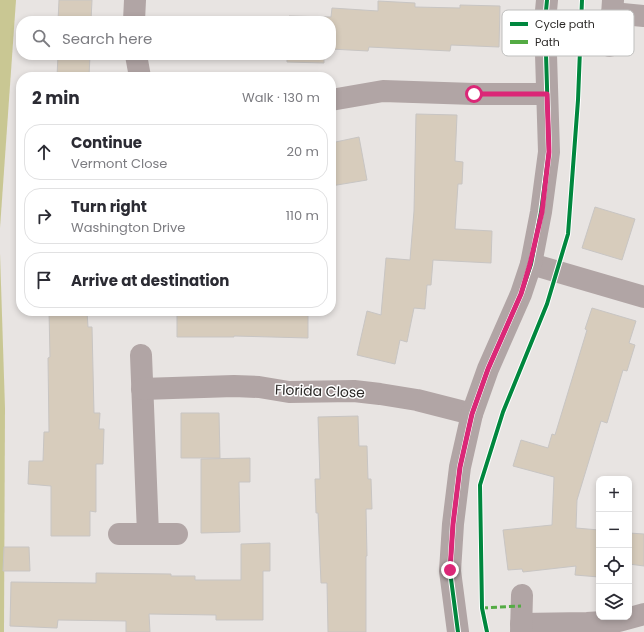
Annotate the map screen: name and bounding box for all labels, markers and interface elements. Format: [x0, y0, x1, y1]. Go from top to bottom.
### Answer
legend [502, 10, 634, 56]
search box [16, 16, 336, 60]
text: Cycle path [535, 16, 595, 32]
icon: search [30, 27, 52, 49]
text: Search here [62, 28, 152, 49]
text: Path [535, 34, 560, 50]
route start [465, 85, 483, 103]
text: 2 min [32, 86, 80, 110]
text: Walk · 130 m [242, 88, 320, 107]
text: Continue [71, 132, 142, 153]
icon: ahead [33, 141, 55, 163]
text: 20 m [286, 142, 319, 161]
text: Vermont Close [71, 154, 167, 173]
text: Turn right [71, 196, 147, 217]
icon: right [33, 205, 55, 227]
text: 110 m [286, 206, 319, 225]
text: Washington Drive [71, 218, 185, 237]
icon: arrive [33, 269, 55, 291]
text: Arrive at destination [71, 270, 229, 291]
street label: Florida Close [275, 379, 366, 403]
map controls [596, 476, 632, 620]
button: + [596, 476, 632, 512]
button: − [596, 512, 632, 548]
button: locate [596, 548, 632, 584]
route end [441, 561, 459, 579]
button: layers [596, 584, 632, 620]

